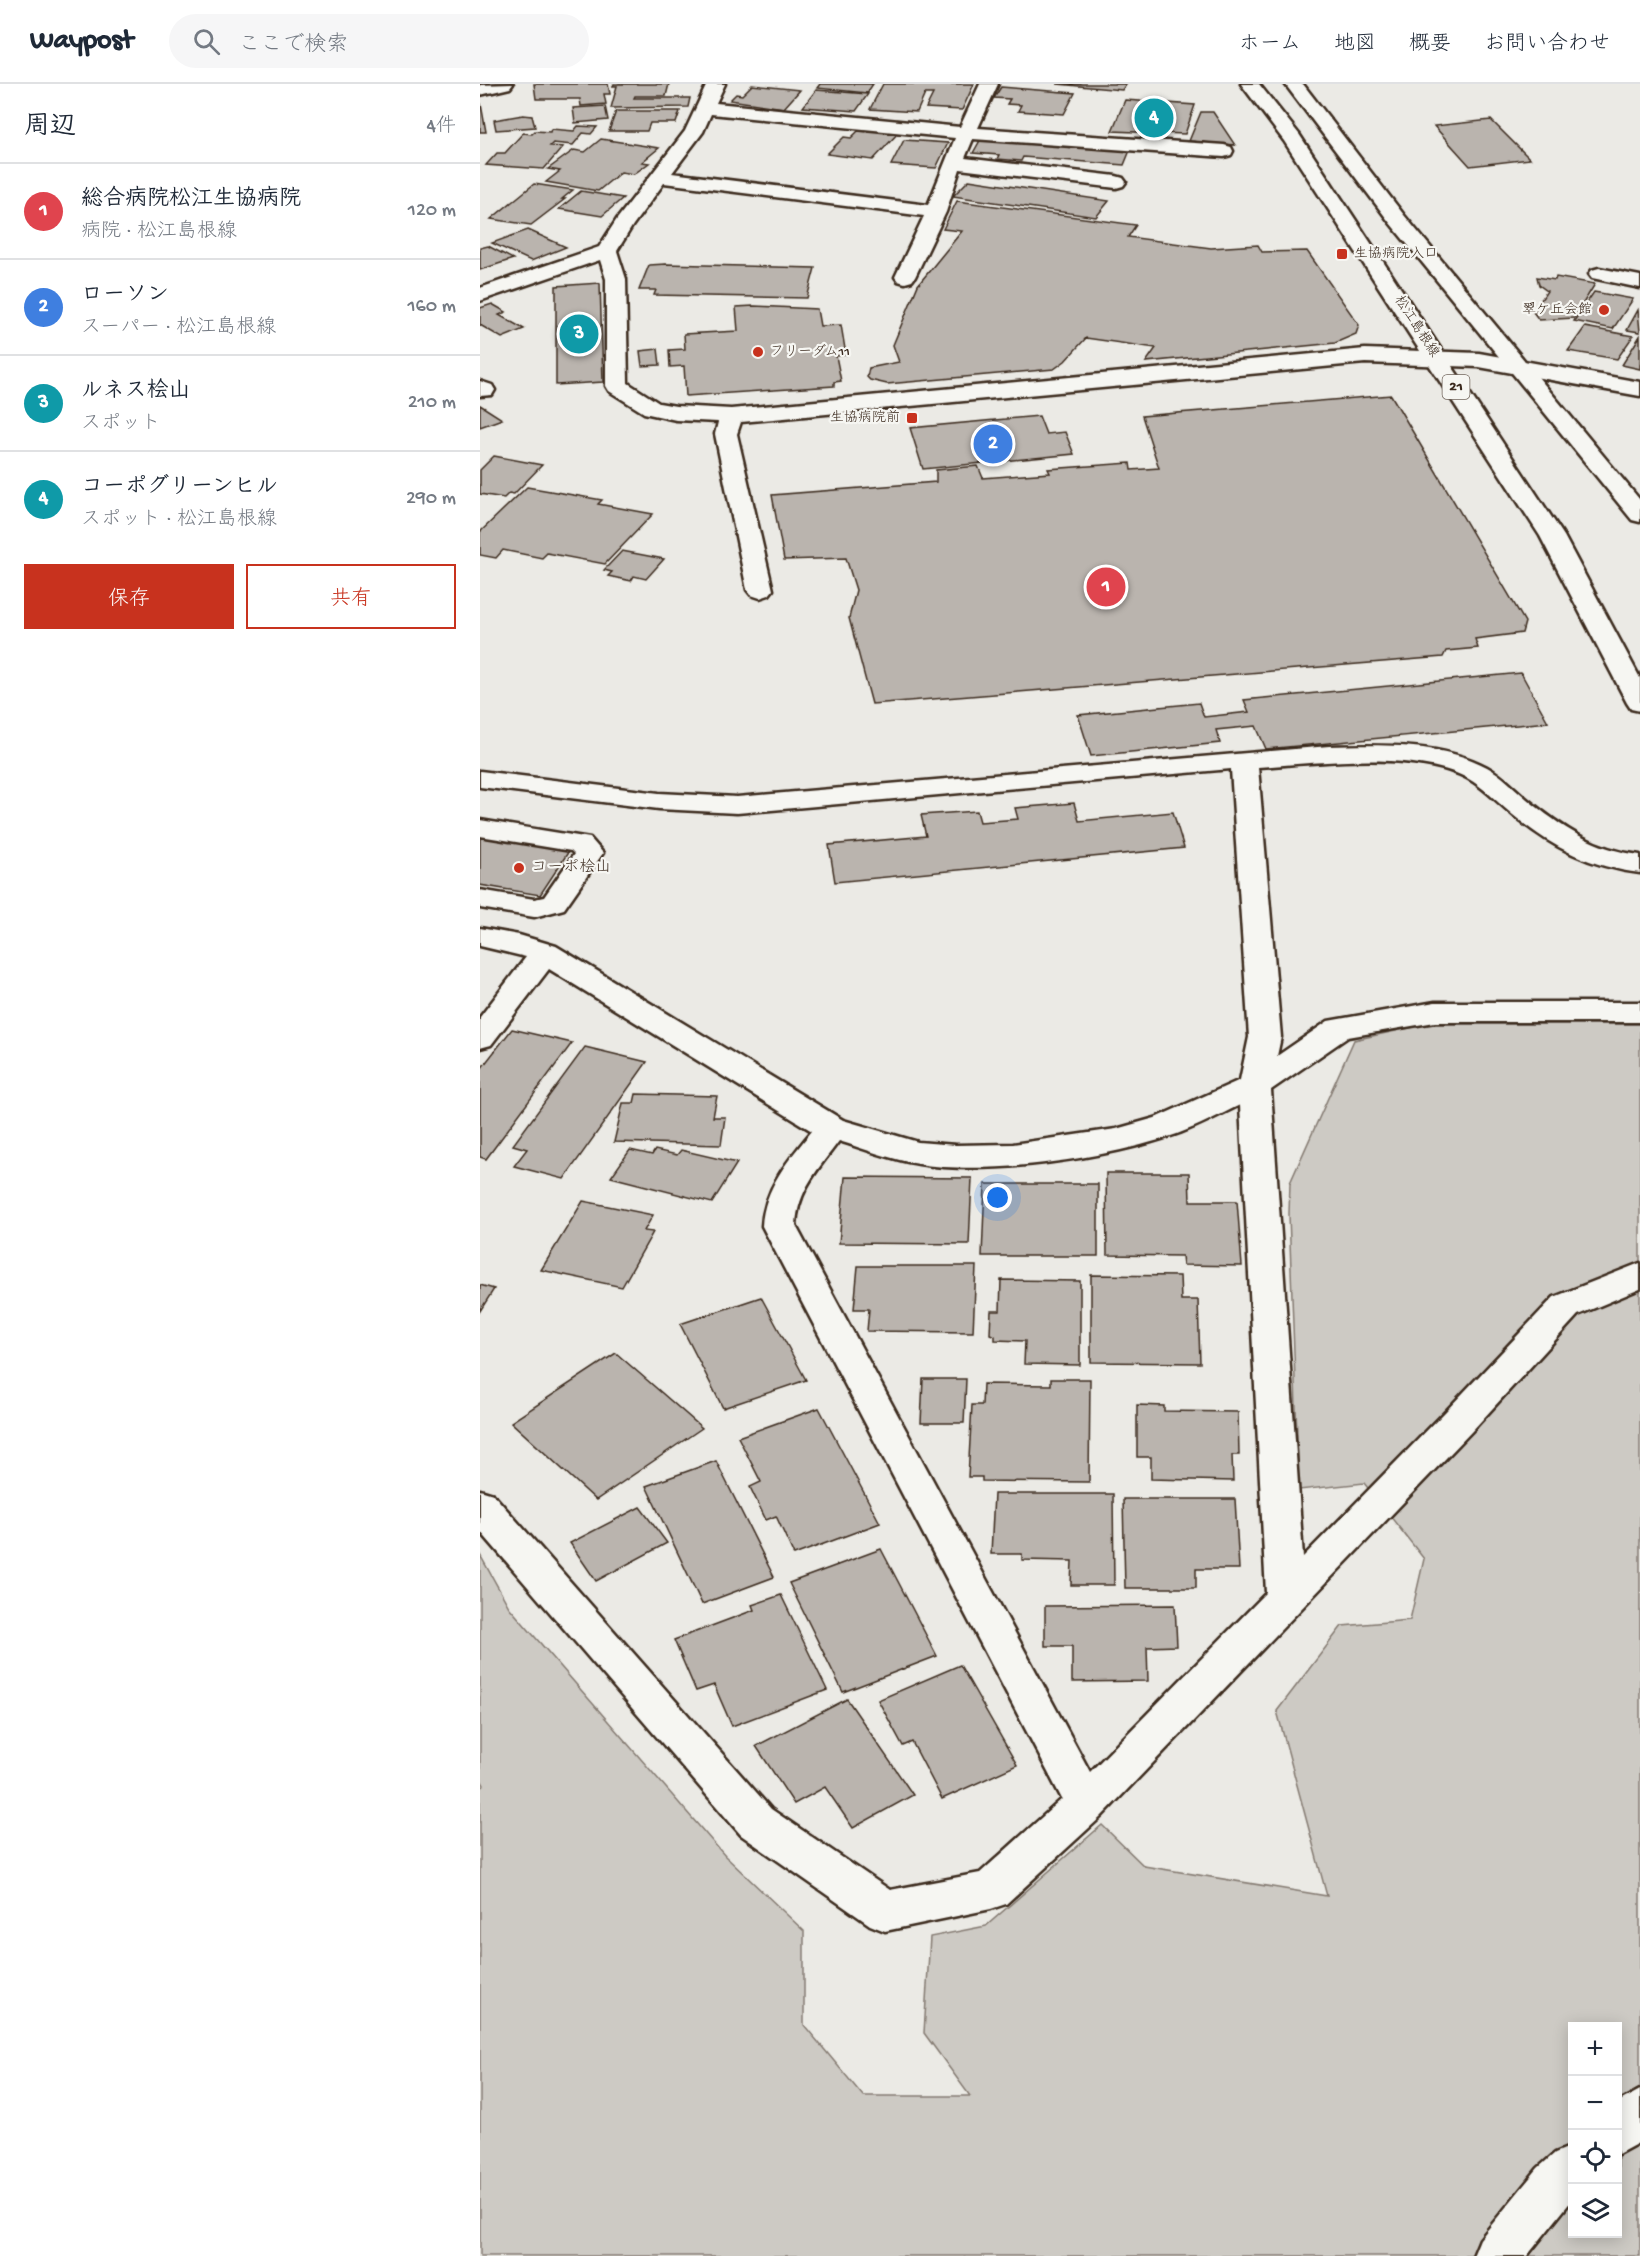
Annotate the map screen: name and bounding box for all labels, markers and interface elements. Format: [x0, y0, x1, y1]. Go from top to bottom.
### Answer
search box [169, 14, 589, 68]
text: Waypost [30, 25, 133, 58]
icon: search [190, 25, 223, 58]
text: ここで検索 [238, 33, 348, 59]
text: ホーム [1239, 33, 1301, 58]
text: 地図 [1334, 33, 1376, 58]
text: 概要 [1409, 33, 1451, 58]
text: お問い合わせ [1484, 33, 1610, 58]
pin: 4 [1134, 96, 1174, 141]
text: 周辺 [24, 113, 76, 144]
text: 4件 [427, 116, 456, 139]
text: 総合病院松江生協病院 [81, 187, 301, 213]
text: 1 [39, 200, 48, 223]
text: 120 m [408, 200, 456, 223]
text: 病院 · 松江島根線 [81, 221, 237, 244]
place label: 生協病院入口 [1354, 246, 1438, 263]
marker: 生協病院入口 [1335, 247, 1349, 261]
text: ローソン [81, 283, 169, 309]
street label: 松江島根線 [1390, 293, 1442, 361]
text: 2 [39, 296, 48, 319]
text: 160 m [407, 296, 456, 319]
place label: 翠ケ丘会館 [1522, 302, 1592, 319]
marker: 翠ケ丘会館 [1597, 303, 1611, 317]
pin: 3 [560, 312, 598, 356]
text: スーパー · 松江島根線 [81, 317, 276, 340]
place label: フリーダム11 [770, 344, 850, 361]
marker: フリーダム11 [751, 345, 765, 359]
road number: 21 [1442, 375, 1470, 399]
text: ルネス桧山 [81, 379, 191, 405]
text: 3 [38, 392, 49, 415]
text: 210 m [408, 392, 456, 415]
place label: 生協病院前 [830, 410, 900, 427]
marker: 生協病院前 [905, 411, 919, 425]
text: スポット [81, 413, 161, 436]
pin: 2 [974, 422, 1012, 466]
text: コーポグリーンヒル [81, 475, 278, 501]
text: 4 [39, 488, 48, 511]
text: 290 m [406, 488, 456, 511]
text: スポット · 松江島根線 [81, 509, 277, 532]
button: 保存 [24, 564, 234, 629]
button: 共有 [246, 564, 456, 629]
pin: 1 [1086, 564, 1126, 610]
place label: コーポ桧山 [531, 858, 611, 878]
marker: コーポ桧山 [512, 861, 526, 875]
your location [983, 1183, 1012, 1212]
map controls [1568, 2022, 1622, 2238]
button: + [1568, 2022, 1622, 2076]
button: − [1568, 2076, 1622, 2130]
button: locate [1568, 2130, 1622, 2184]
button: layers [1568, 2184, 1622, 2238]

